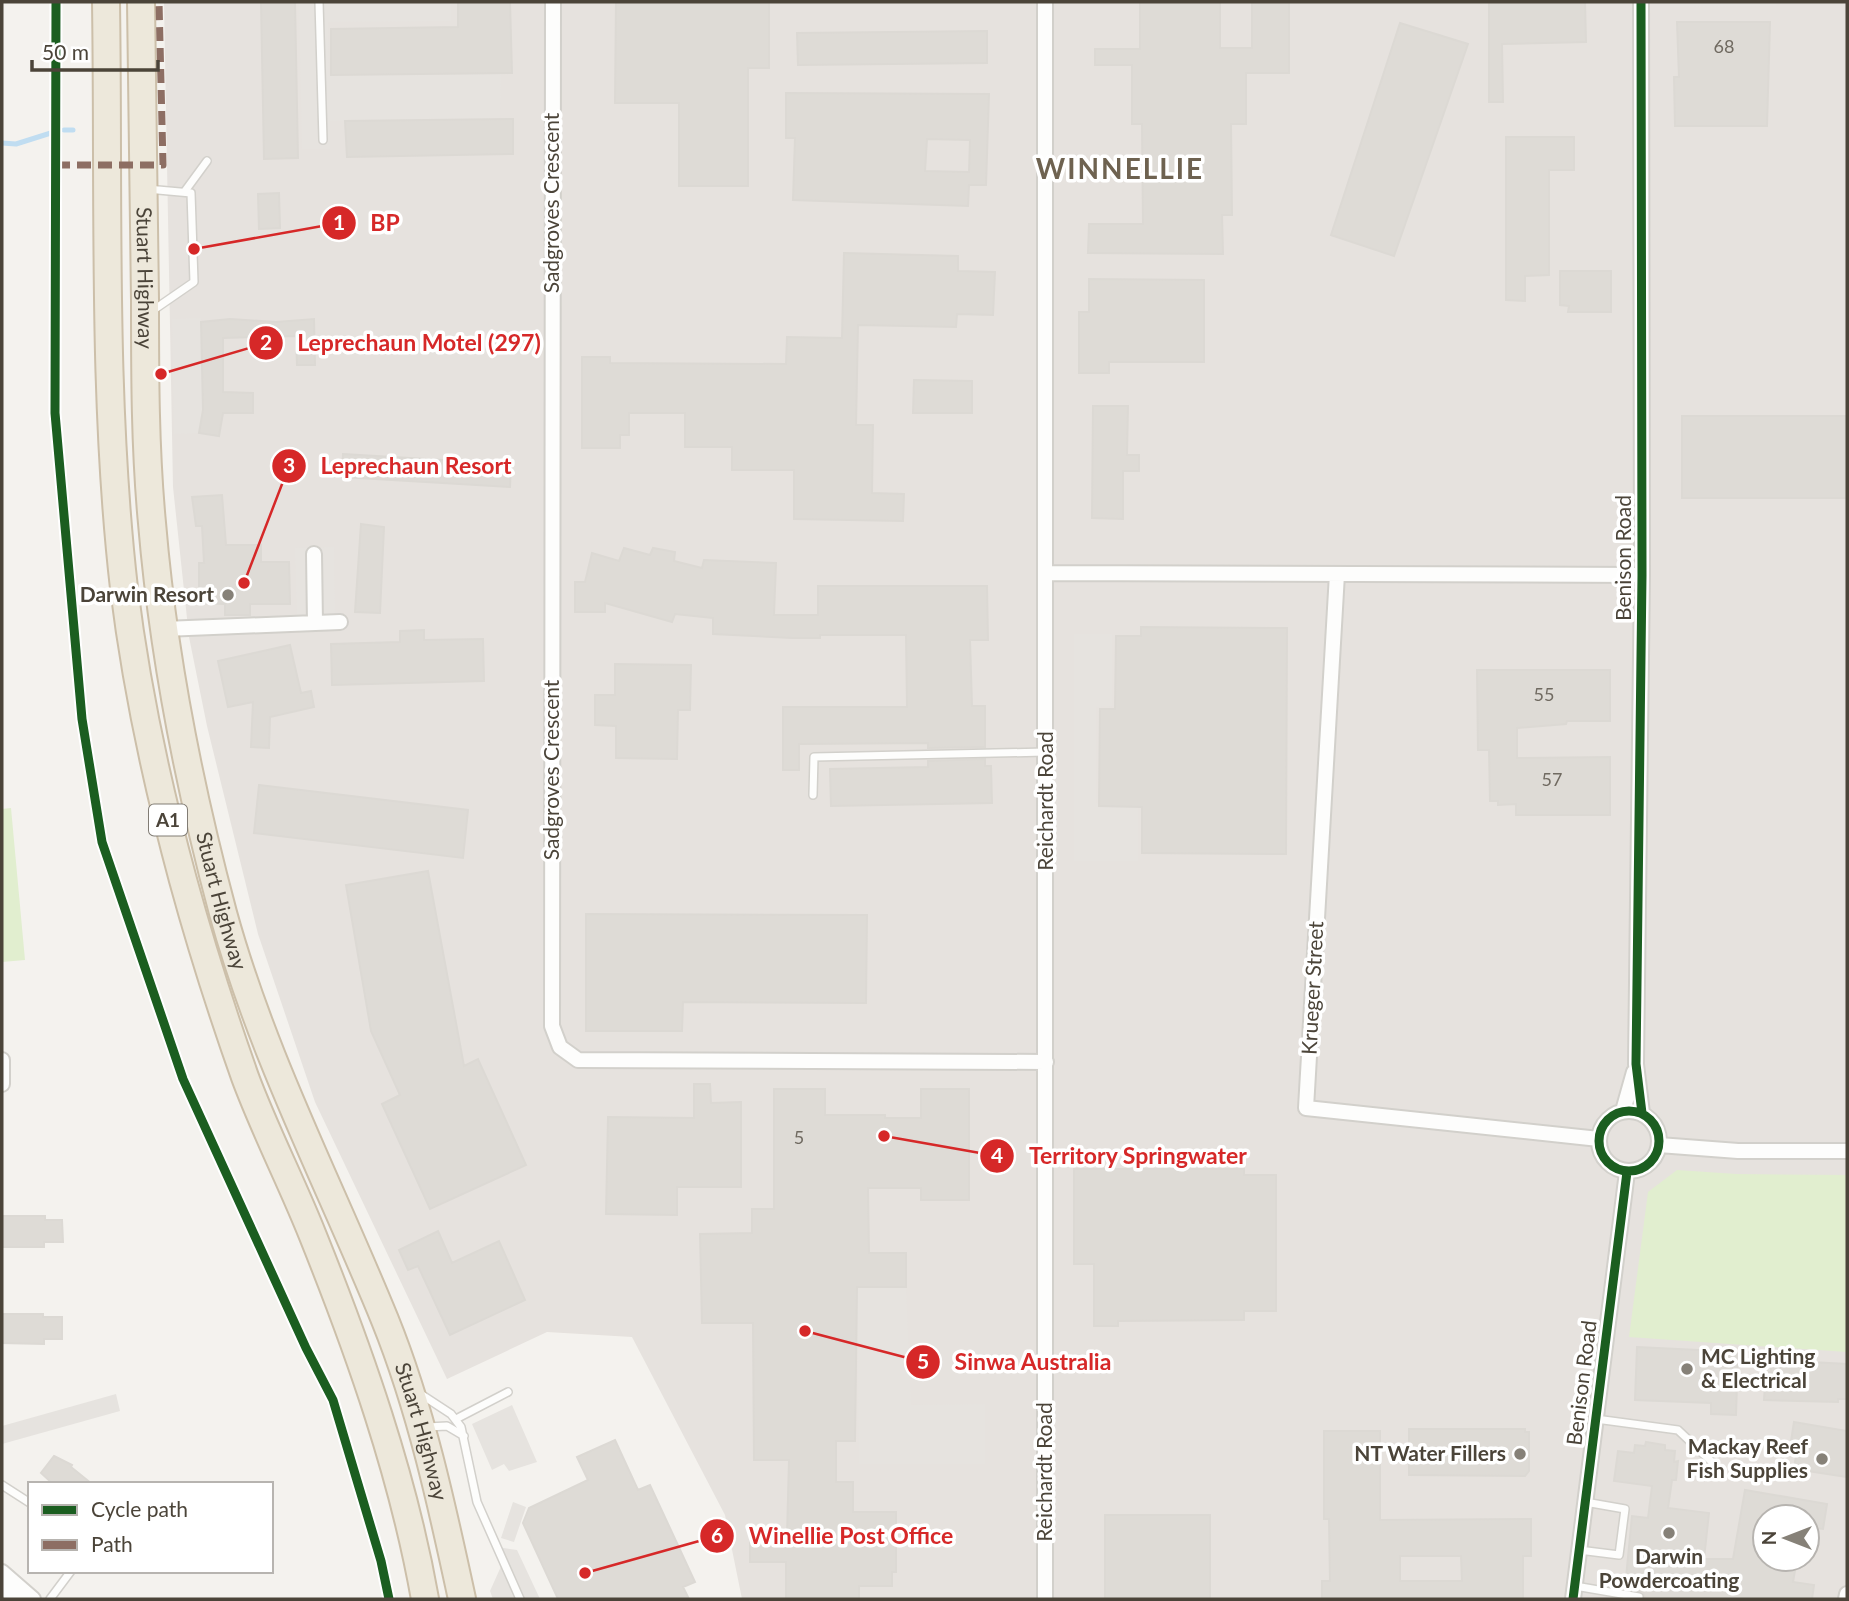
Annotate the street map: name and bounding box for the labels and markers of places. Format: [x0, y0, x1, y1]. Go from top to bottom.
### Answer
callout: BP [321, 201, 414, 245]
callout: Leprechaun Motel (297) [249, 321, 555, 365]
callout: Leprechaun Resort [271, 444, 525, 488]
place label: Darwin Resort [80, 581, 214, 606]
marker: Darwin Resort [220, 587, 236, 603]
callout: Territory Springwater [980, 1134, 1261, 1178]
callout: Sinwa Australia [906, 1340, 1126, 1384]
place label: MC Lighting & Electrical [1701, 1343, 1815, 1392]
marker: MC Lighting & Electrical [1679, 1361, 1695, 1377]
place label: Mackay Reef Fish Supplies [1687, 1433, 1808, 1482]
place label: NT Water Fillers [1354, 1440, 1506, 1465]
marker: NT Water Fillers [1512, 1446, 1528, 1462]
marker: Mackay Reef Fish Supplies [1814, 1451, 1830, 1467]
callout: Winellie Post Office [700, 1514, 967, 1558]
marker: Darwin Powdercoating [1661, 1525, 1677, 1541]
place label: Darwin Powdercoating [1599, 1543, 1739, 1592]

